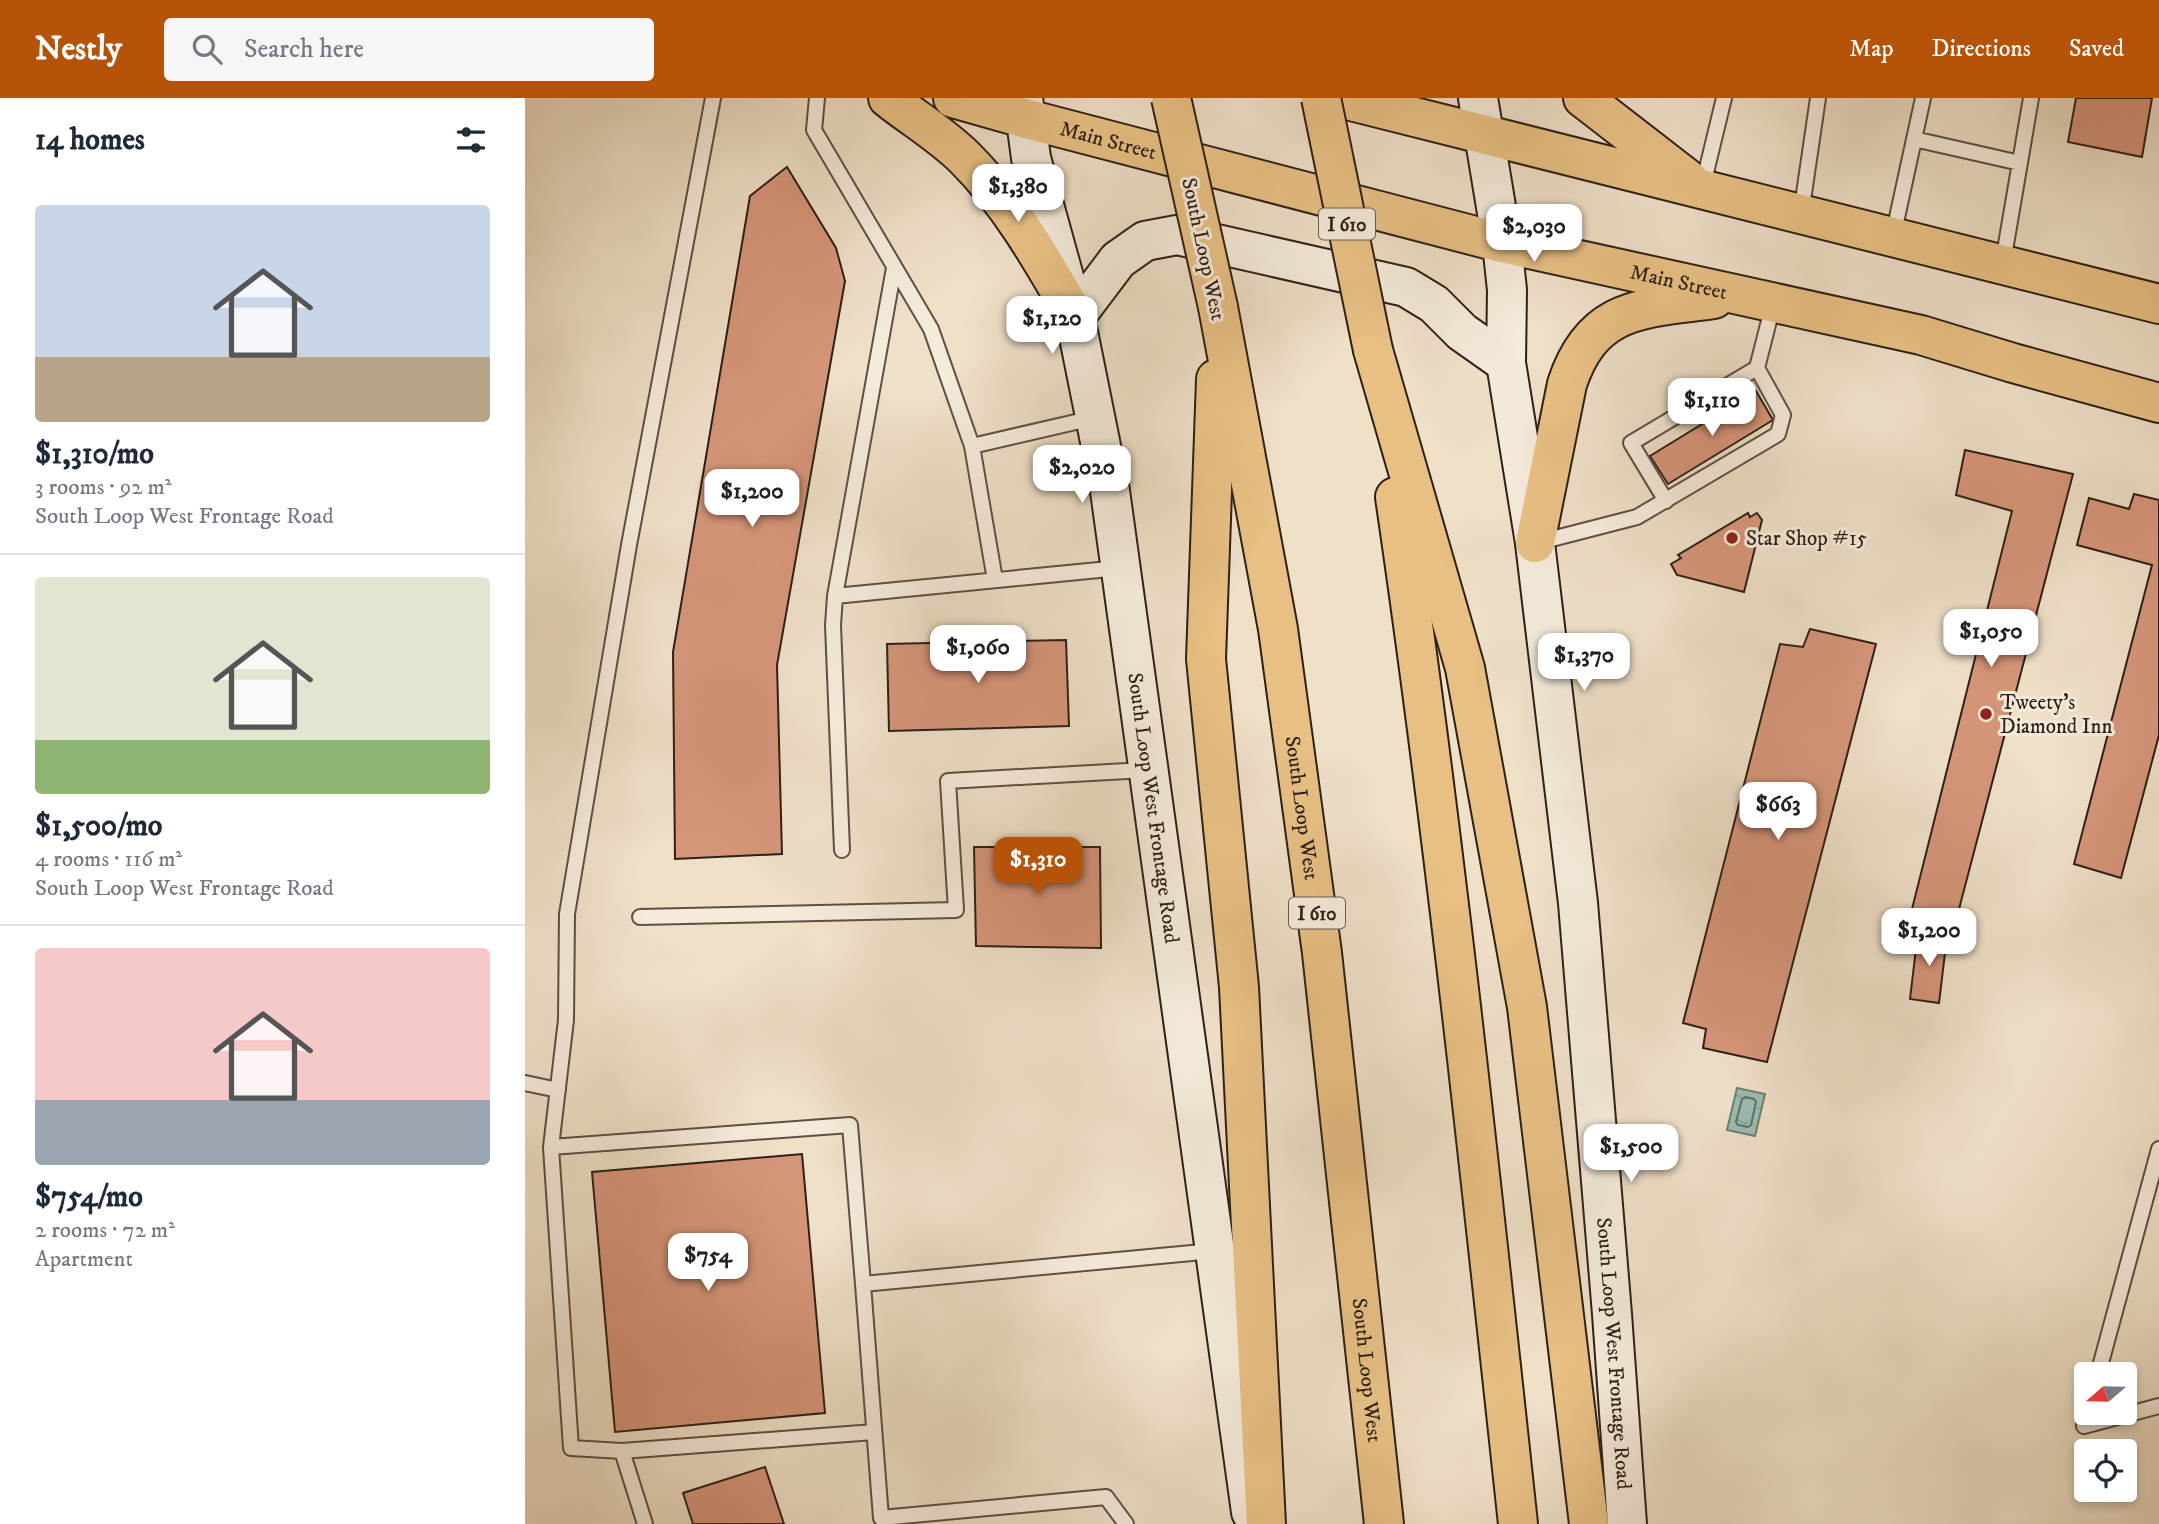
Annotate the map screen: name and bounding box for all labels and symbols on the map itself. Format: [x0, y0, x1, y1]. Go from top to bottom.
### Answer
street label: Main Street [1057, 116, 1159, 166]
pin: $1,380 [961, 164, 1075, 224]
street label: South Loop West [1175, 176, 1231, 323]
pin: $2,030 [1477, 204, 1591, 264]
road number: I 610 [1319, 208, 1375, 240]
street label: Main Street [1628, 260, 1730, 306]
pin: $1,120 [995, 296, 1109, 356]
pin: $1,110 [1655, 378, 1769, 438]
pin: $2,020 [1025, 446, 1139, 505]
pin: $1,200 [695, 470, 809, 529]
place label: Star Shop #15 [1746, 526, 1867, 552]
marker: Star Shop #15 [1724, 530, 1740, 546]
pin: $1,050 [1934, 610, 2048, 669]
pin: $1,060 [921, 626, 1035, 685]
pin: $1,370 [1527, 634, 1641, 693]
street label: South Loop West Frontage Road [1121, 671, 1184, 946]
place label: Tweety's Diamond Inn [2000, 690, 2112, 740]
marker: Tweety's Diamond Inn [1978, 706, 1994, 722]
street label: South Loop West [1279, 734, 1324, 882]
pin: $663 [1737, 782, 1819, 842]
pin: $1,310 [981, 838, 1095, 897]
road number: I 610 [1289, 898, 1345, 928]
pin: $1,200 [1872, 908, 1986, 968]
pin: $1,500 [1574, 1124, 1688, 1184]
street label: South Loop West Frontage Road [1590, 1216, 1637, 1491]
pin: $754 [667, 1234, 749, 1293]
street label: South Loop West [1346, 1297, 1387, 1444]
north arrow [2074, 1362, 2137, 1424]

